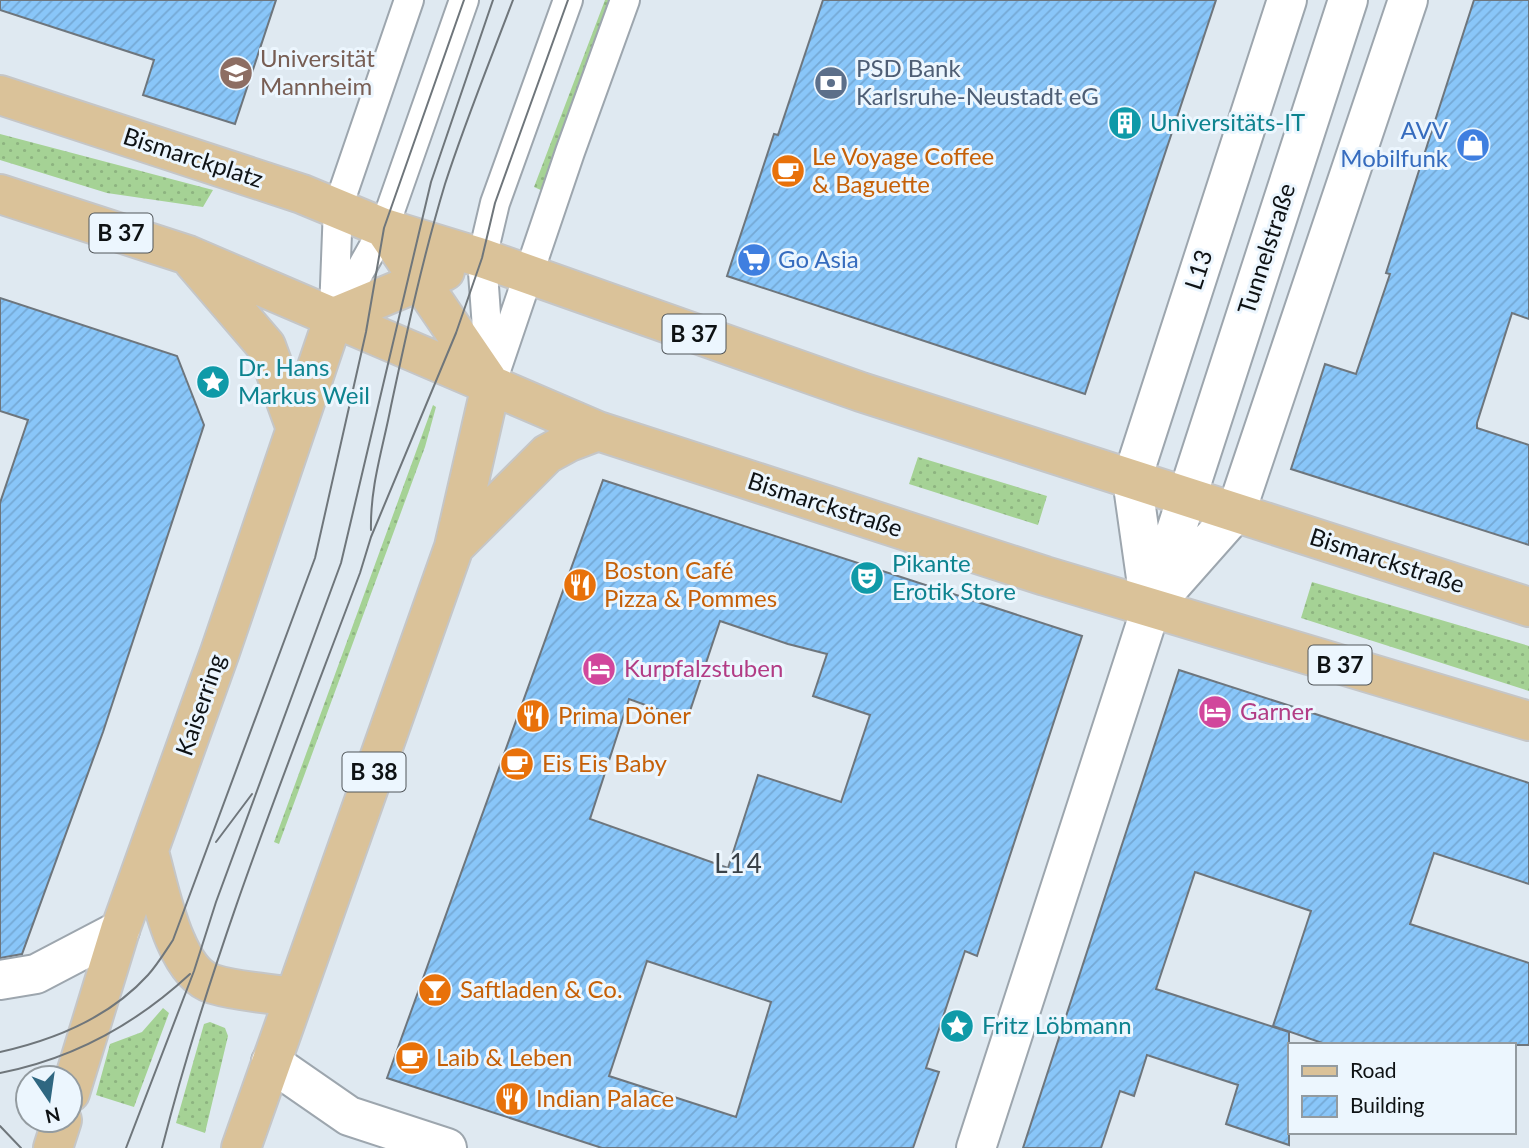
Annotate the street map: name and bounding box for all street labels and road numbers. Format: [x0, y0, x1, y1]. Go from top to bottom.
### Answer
street label: Bismarckplatz [120, 120, 267, 193]
street label: Tunnelstraße [1231, 179, 1300, 318]
road number: B 37 [90, 214, 152, 252]
street label: L13 [1178, 246, 1218, 293]
road number: B 37 [662, 314, 726, 354]
street label: Bismarckstraße [744, 465, 907, 542]
street label: Bismarckstraße [1306, 521, 1469, 598]
road number: B 37 [1308, 646, 1372, 684]
street label: Kaiserring [169, 650, 230, 759]
road number: B 38 [342, 752, 406, 792]

